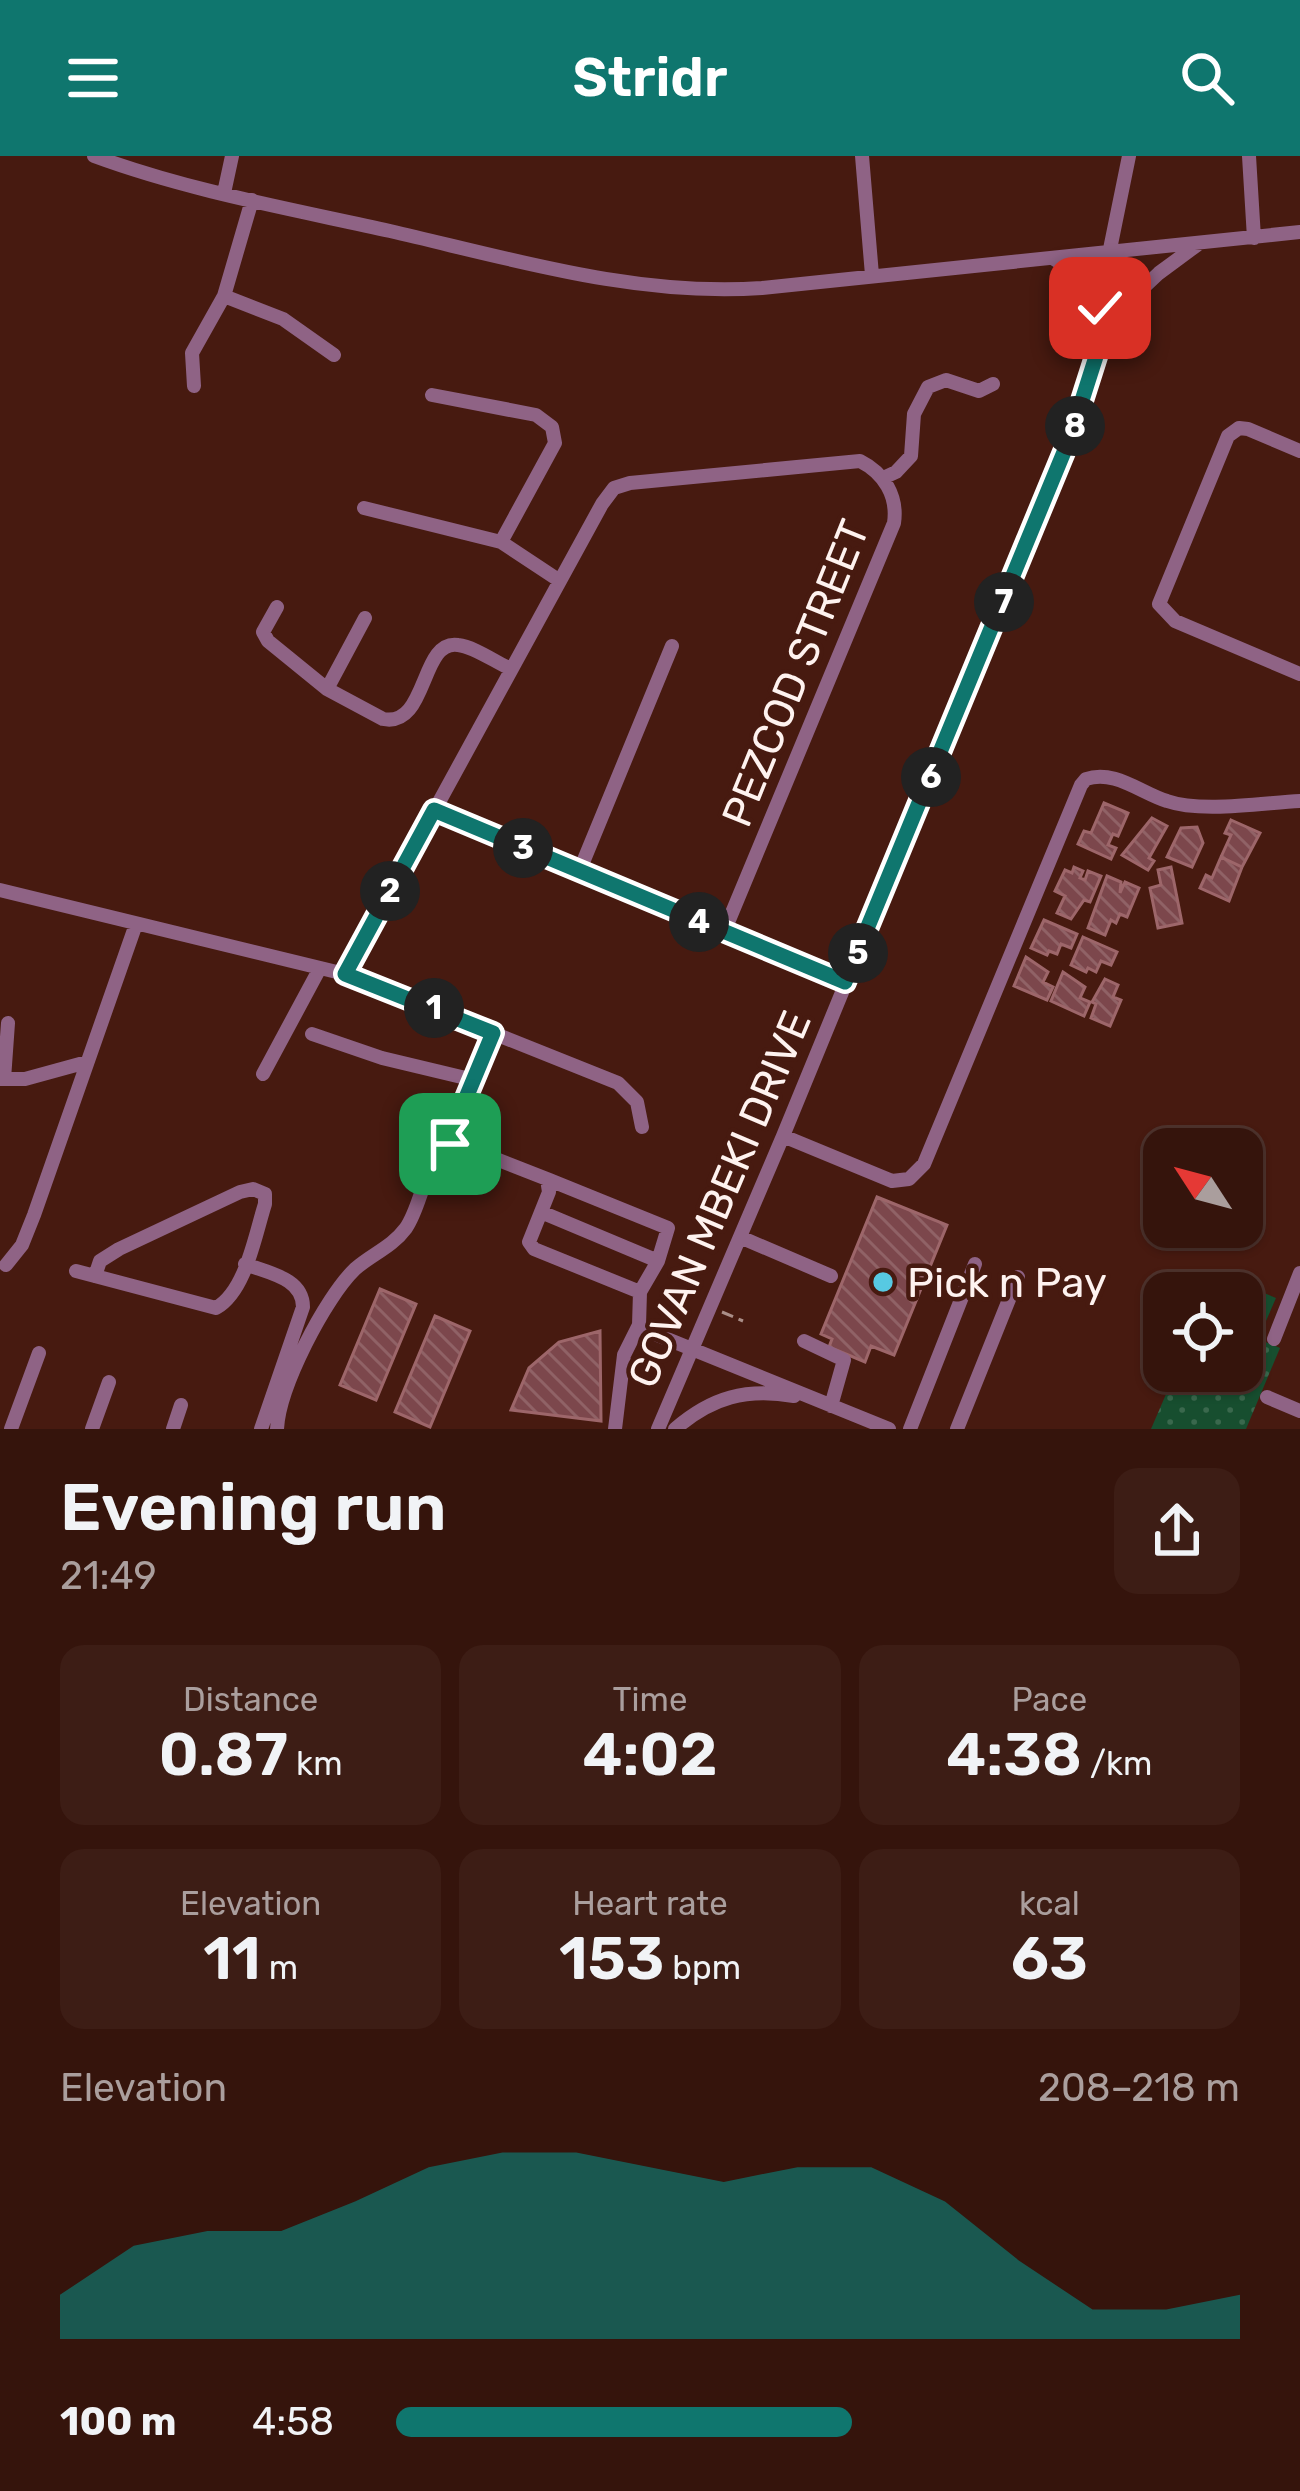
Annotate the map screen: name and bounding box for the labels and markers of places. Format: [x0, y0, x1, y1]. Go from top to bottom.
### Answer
pin [1049, 257, 1151, 359]
pin: 8 [1045, 396, 1105, 456]
pin: 7 [974, 572, 1034, 632]
pin: 6 [901, 747, 961, 807]
pin: 3 [493, 818, 553, 878]
pin: 2 [360, 861, 420, 921]
pin: 4 [669, 892, 729, 952]
pin: 5 [828, 923, 888, 983]
pin: 1 [404, 978, 464, 1038]
pin [399, 1093, 501, 1195]
place label: Pick n Pay [907, 1258, 1107, 1308]
marker: Pick n Pay [870, 1269, 896, 1295]

